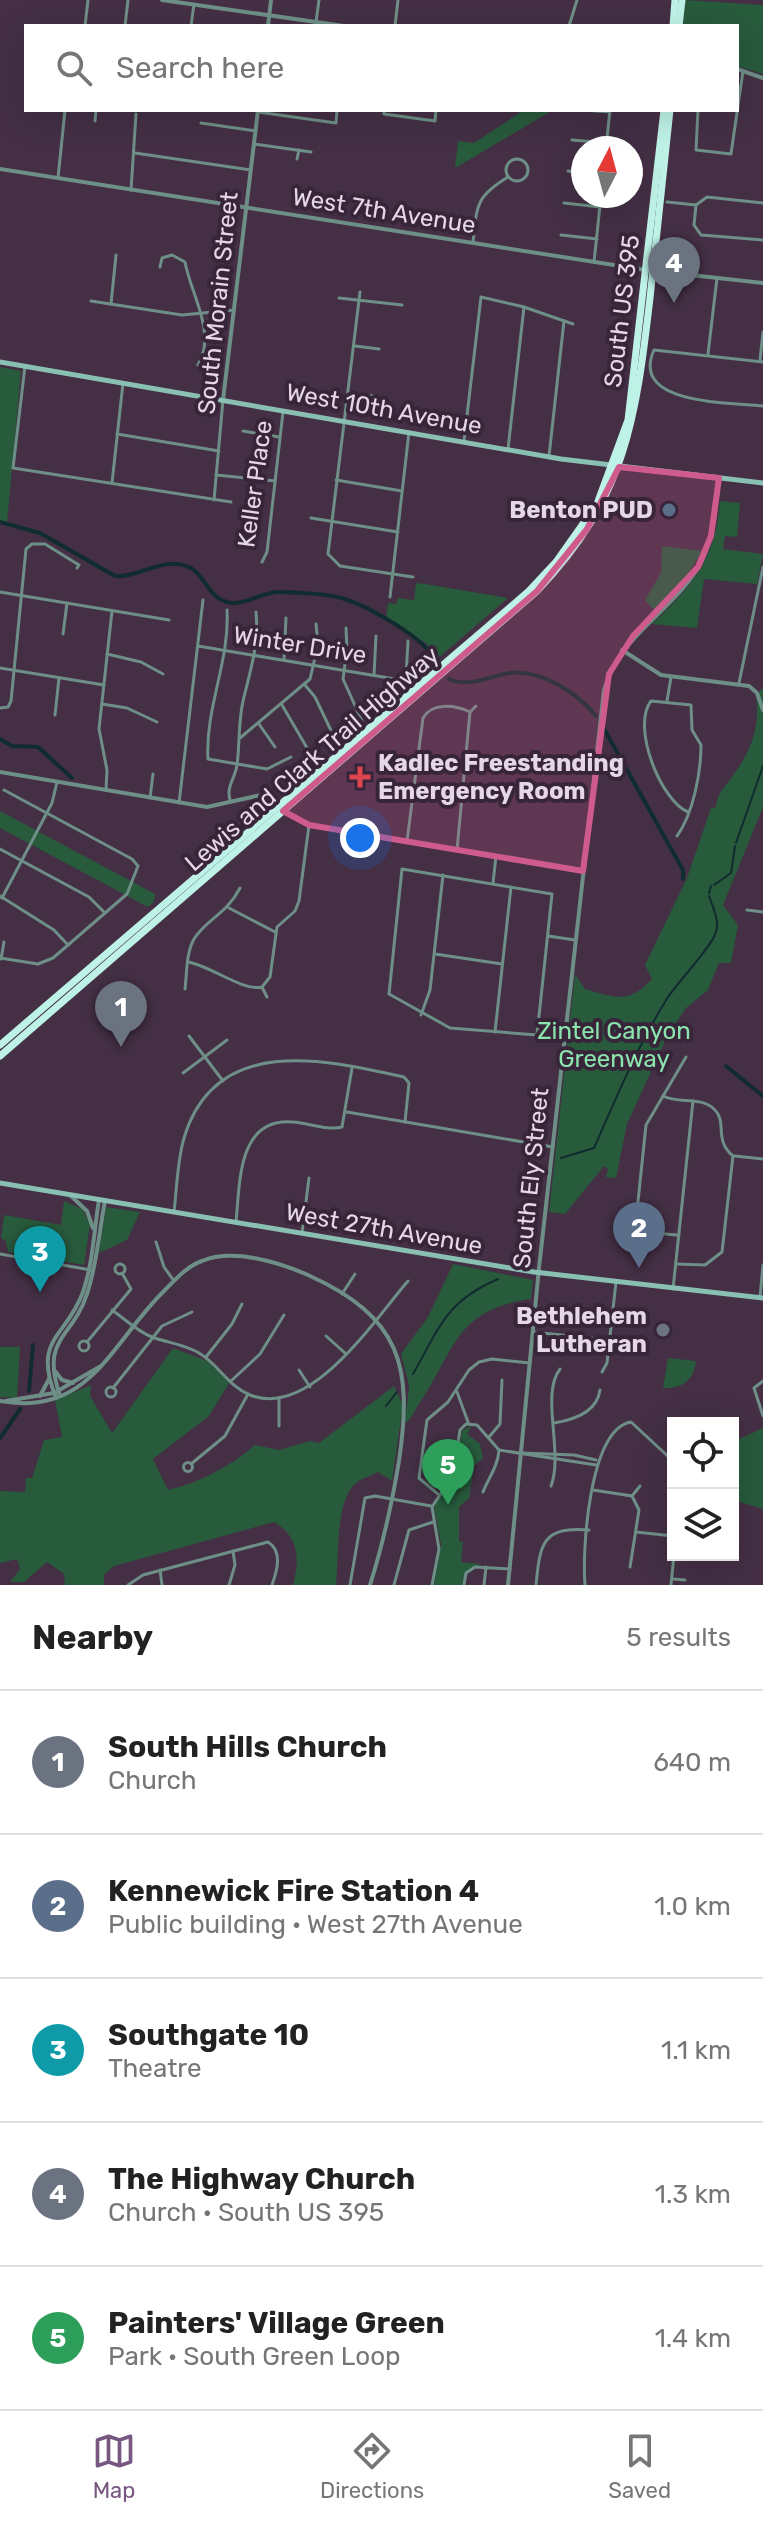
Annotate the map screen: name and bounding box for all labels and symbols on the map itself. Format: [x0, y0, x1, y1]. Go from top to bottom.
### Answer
north arrow [571, 136, 643, 208]
street label: West 7th Avenue [290, 183, 478, 239]
street label: South Morain Street [192, 190, 244, 416]
street label: South US 395 [599, 233, 645, 389]
pin: 4 [648, 237, 700, 303]
street label: West 10th Avenue [284, 378, 484, 440]
street label: Keller Place [232, 419, 278, 549]
place label: Benton PUD [509, 496, 653, 524]
marker: Benton PUD [660, 501, 678, 519]
street label: Winter Drive [231, 621, 369, 669]
street label: Lewis and Clark Trail Highway [179, 641, 445, 877]
place label: Kadlec Freestanding Emergency Room [378, 749, 624, 805]
marker: Kadlec Freestanding Emergency Room [349, 766, 371, 788]
your location [340, 818, 380, 858]
pin: 1 [95, 981, 147, 1047]
park label: Zintel Canyon Greenway [537, 1017, 691, 1073]
street label: South Ely Street [508, 1086, 554, 1270]
street label: West 27th Avenue [283, 1198, 485, 1260]
pin: 2 [613, 1202, 665, 1268]
pin: 3 [14, 1226, 66, 1292]
place label: Bethlehem Lutheran [516, 1302, 647, 1358]
marker: Bethlehem Lutheran [654, 1321, 672, 1339]
pin: 5 [422, 1439, 474, 1505]

